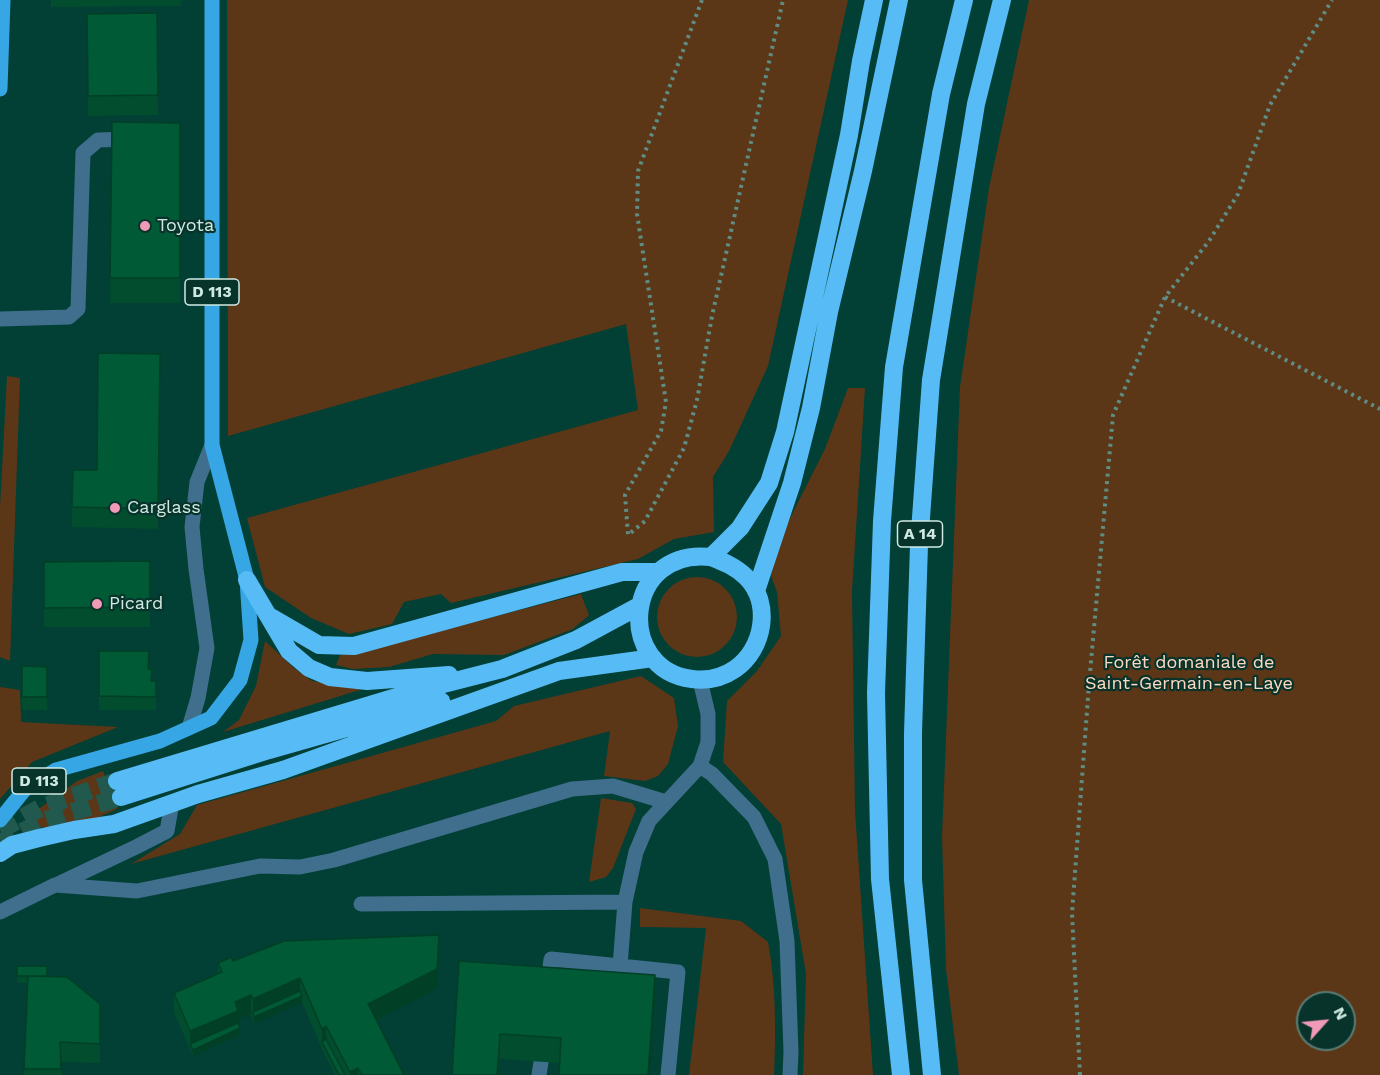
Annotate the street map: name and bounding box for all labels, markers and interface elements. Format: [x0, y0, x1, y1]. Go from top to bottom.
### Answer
place label: Toyota [157, 215, 214, 237]
marker: Toyota [138, 219, 152, 233]
road number: D 113 [185, 279, 239, 305]
place label: Carglass [127, 497, 201, 519]
marker: Carglass [108, 501, 122, 515]
road number: A 14 [898, 521, 942, 547]
place label: Picard [109, 593, 163, 615]
marker: Picard [90, 597, 104, 611]
park label: Forêt domaniale de Saint-Germain-en-Laye [1085, 652, 1293, 694]
road number: D 113 [12, 768, 66, 794]
north arrow [1296, 991, 1356, 1051]
text: N [1330, 1004, 1352, 1023]

